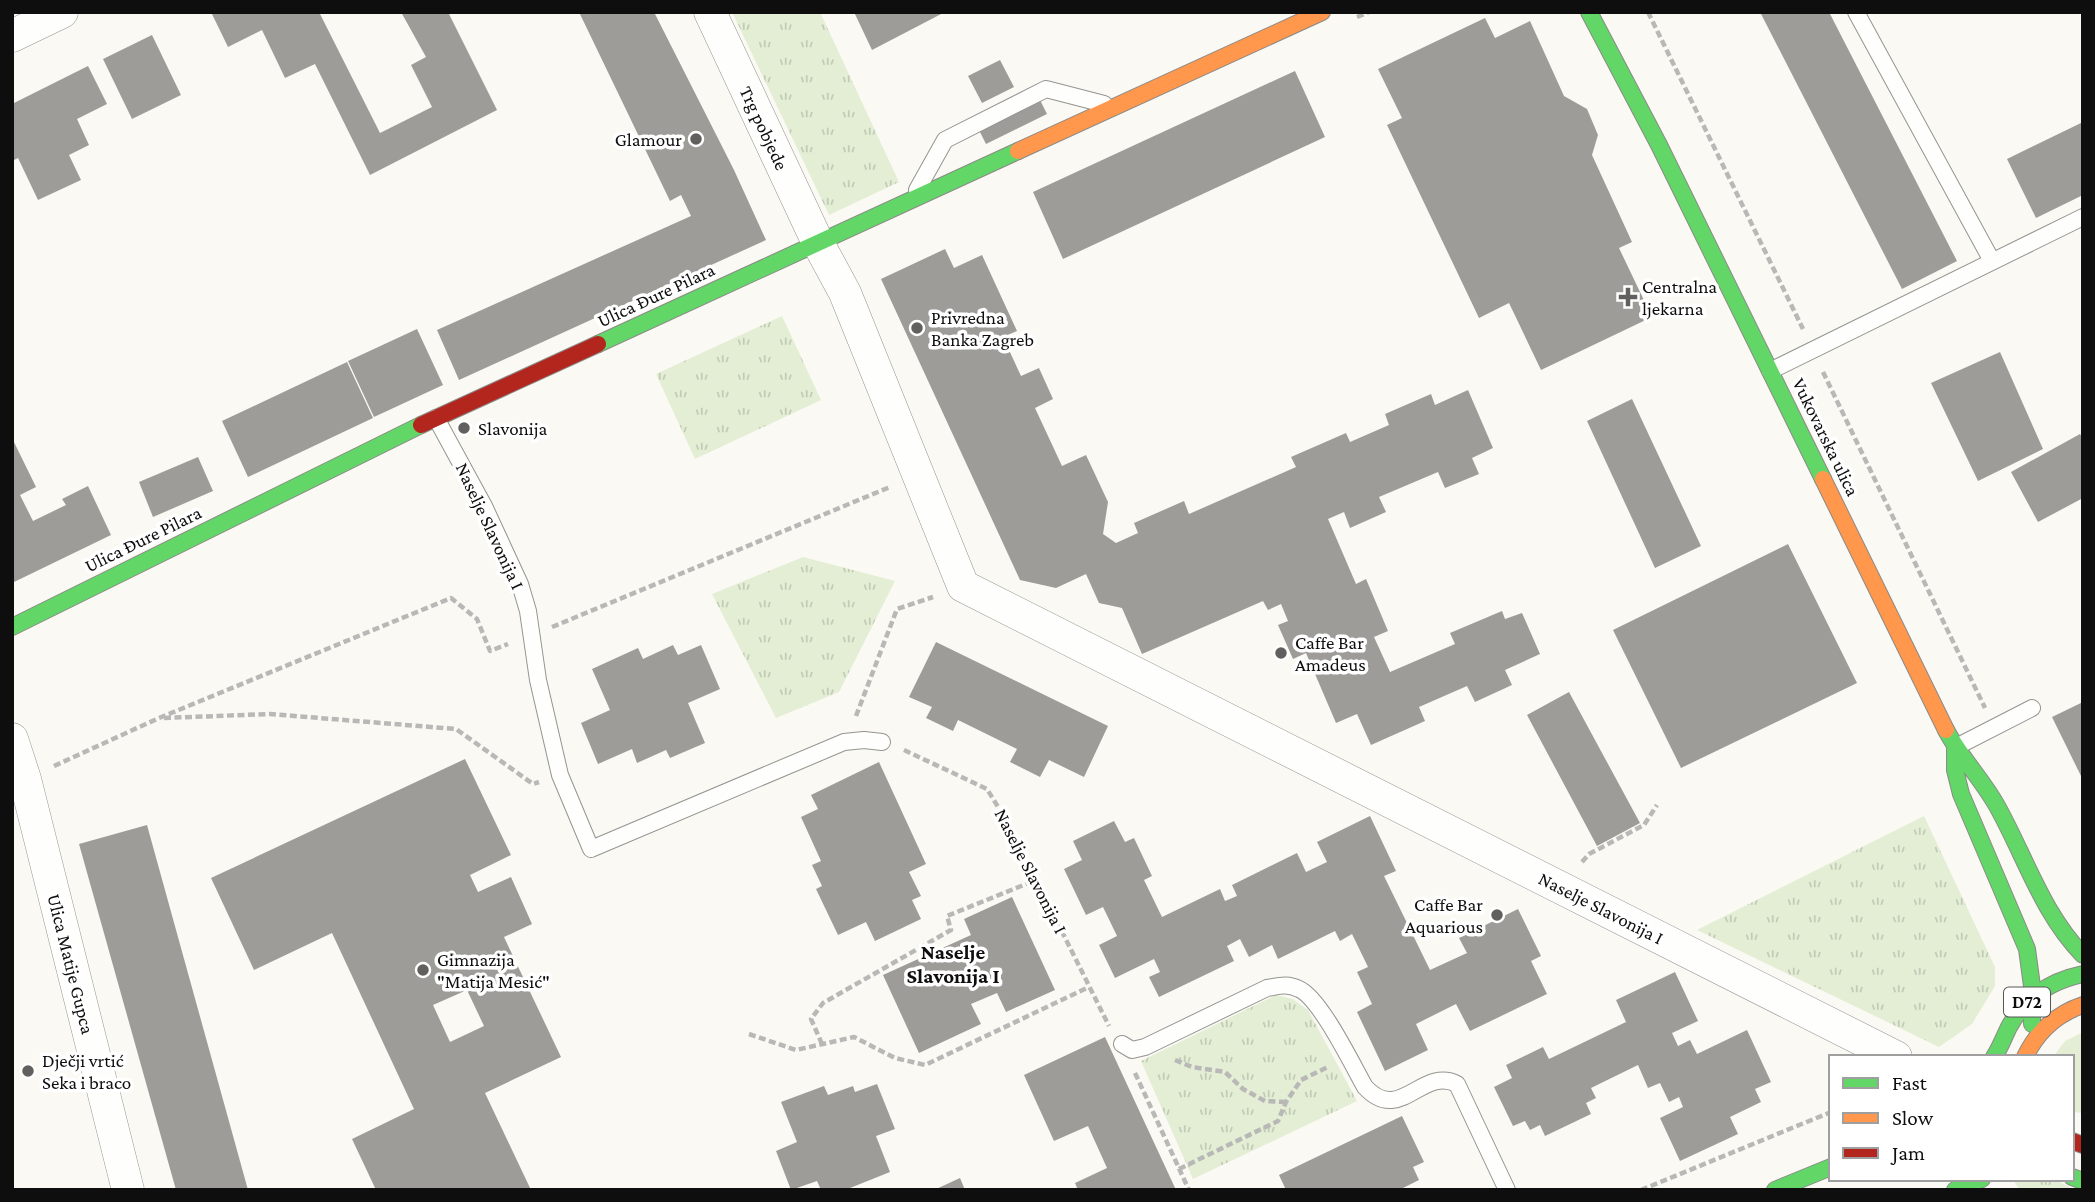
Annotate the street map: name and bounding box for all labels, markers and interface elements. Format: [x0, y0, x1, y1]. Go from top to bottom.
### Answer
street label: Trg pobjede [735, 83, 793, 174]
place label: Glamour [615, 129, 682, 150]
marker: Glamour [688, 131, 704, 147]
street label: Ulica Đure Pilara [594, 259, 718, 331]
place label: Centralna ljekarna [1642, 276, 1717, 320]
marker: Centralna ljekarna [1620, 289, 1636, 305]
place label: Privredna Banka Zagreb [931, 307, 1034, 350]
marker: Privredna Banka Zagreb [909, 320, 925, 336]
street label: Vukovarska ulica [1788, 375, 1864, 500]
place label: Slavonija [478, 418, 547, 440]
marker: Slavonija [456, 420, 472, 436]
street label: Naselje Slavonija I [451, 459, 528, 593]
street label: Ulica Đure Pilara [81, 502, 205, 576]
place label: Caffe Bar Amadeus [1295, 632, 1366, 675]
marker: Caffe Bar Amadeus [1273, 645, 1289, 661]
street label: Naselje Slavonija I [990, 805, 1071, 937]
street label: Naselje Slavonija I [1535, 868, 1667, 949]
street label: Ulica Matije Gupca [42, 892, 99, 1037]
place label: Caffe Bar Aquarious [1405, 894, 1483, 937]
marker: Caffe Bar Aquarious [1489, 907, 1505, 923]
district label: Naselje Slavonija I [907, 940, 999, 988]
place label: Gimnazija "Matija Mesić" [437, 949, 550, 993]
marker: Gimnazija "Matija Mesić" [415, 962, 431, 978]
road number: D72 [2004, 987, 2050, 1016]
place label: Dječji vrtić Seka i braco [42, 1050, 131, 1093]
legend [1829, 1055, 2074, 1181]
marker: Dječji vrtić Seka i braco [20, 1063, 36, 1079]
text: Fast [1892, 1071, 1928, 1095]
text: Slow [1892, 1106, 1934, 1130]
text: Jam [1890, 1141, 1925, 1165]

